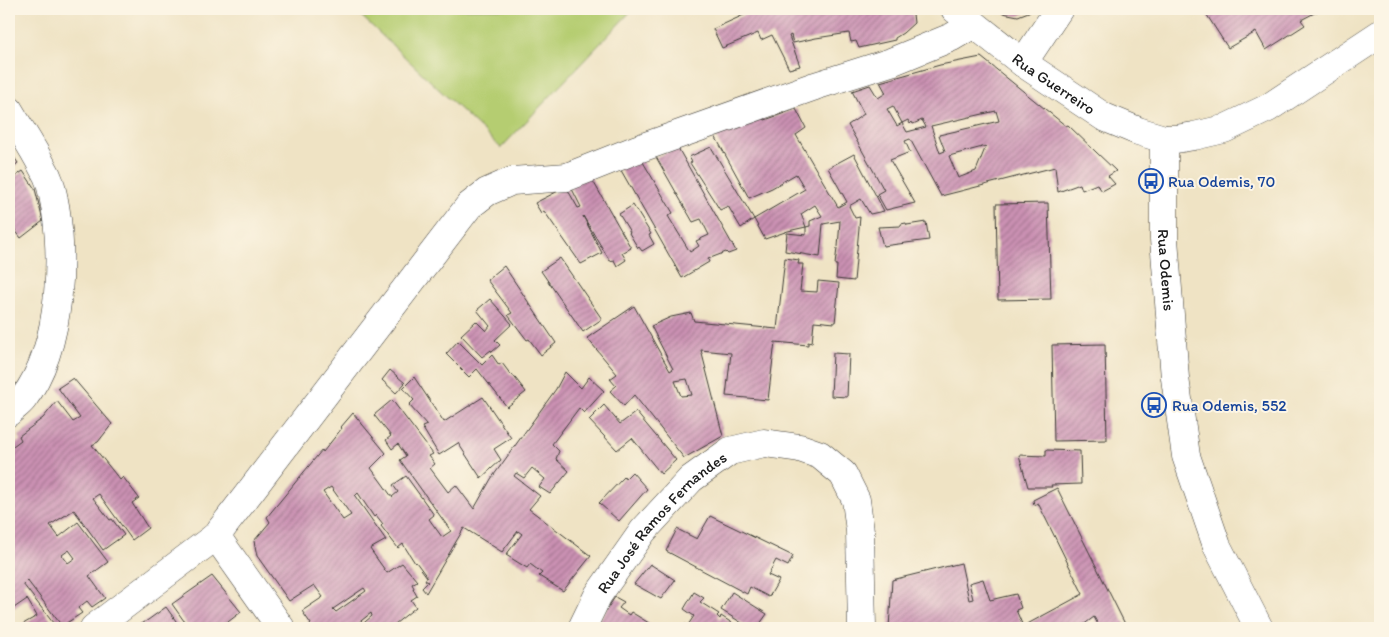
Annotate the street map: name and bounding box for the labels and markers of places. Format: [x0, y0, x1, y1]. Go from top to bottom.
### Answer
bus stop icon: Rua Odemis, 70 [1138, 168, 1164, 194]
place label: Rua Odemis, 70 [1168, 172, 1275, 191]
bus stop icon: Rua Odemis, 552 [1141, 392, 1167, 418]
place label: Rua Odemis, 552 [1172, 396, 1287, 415]

